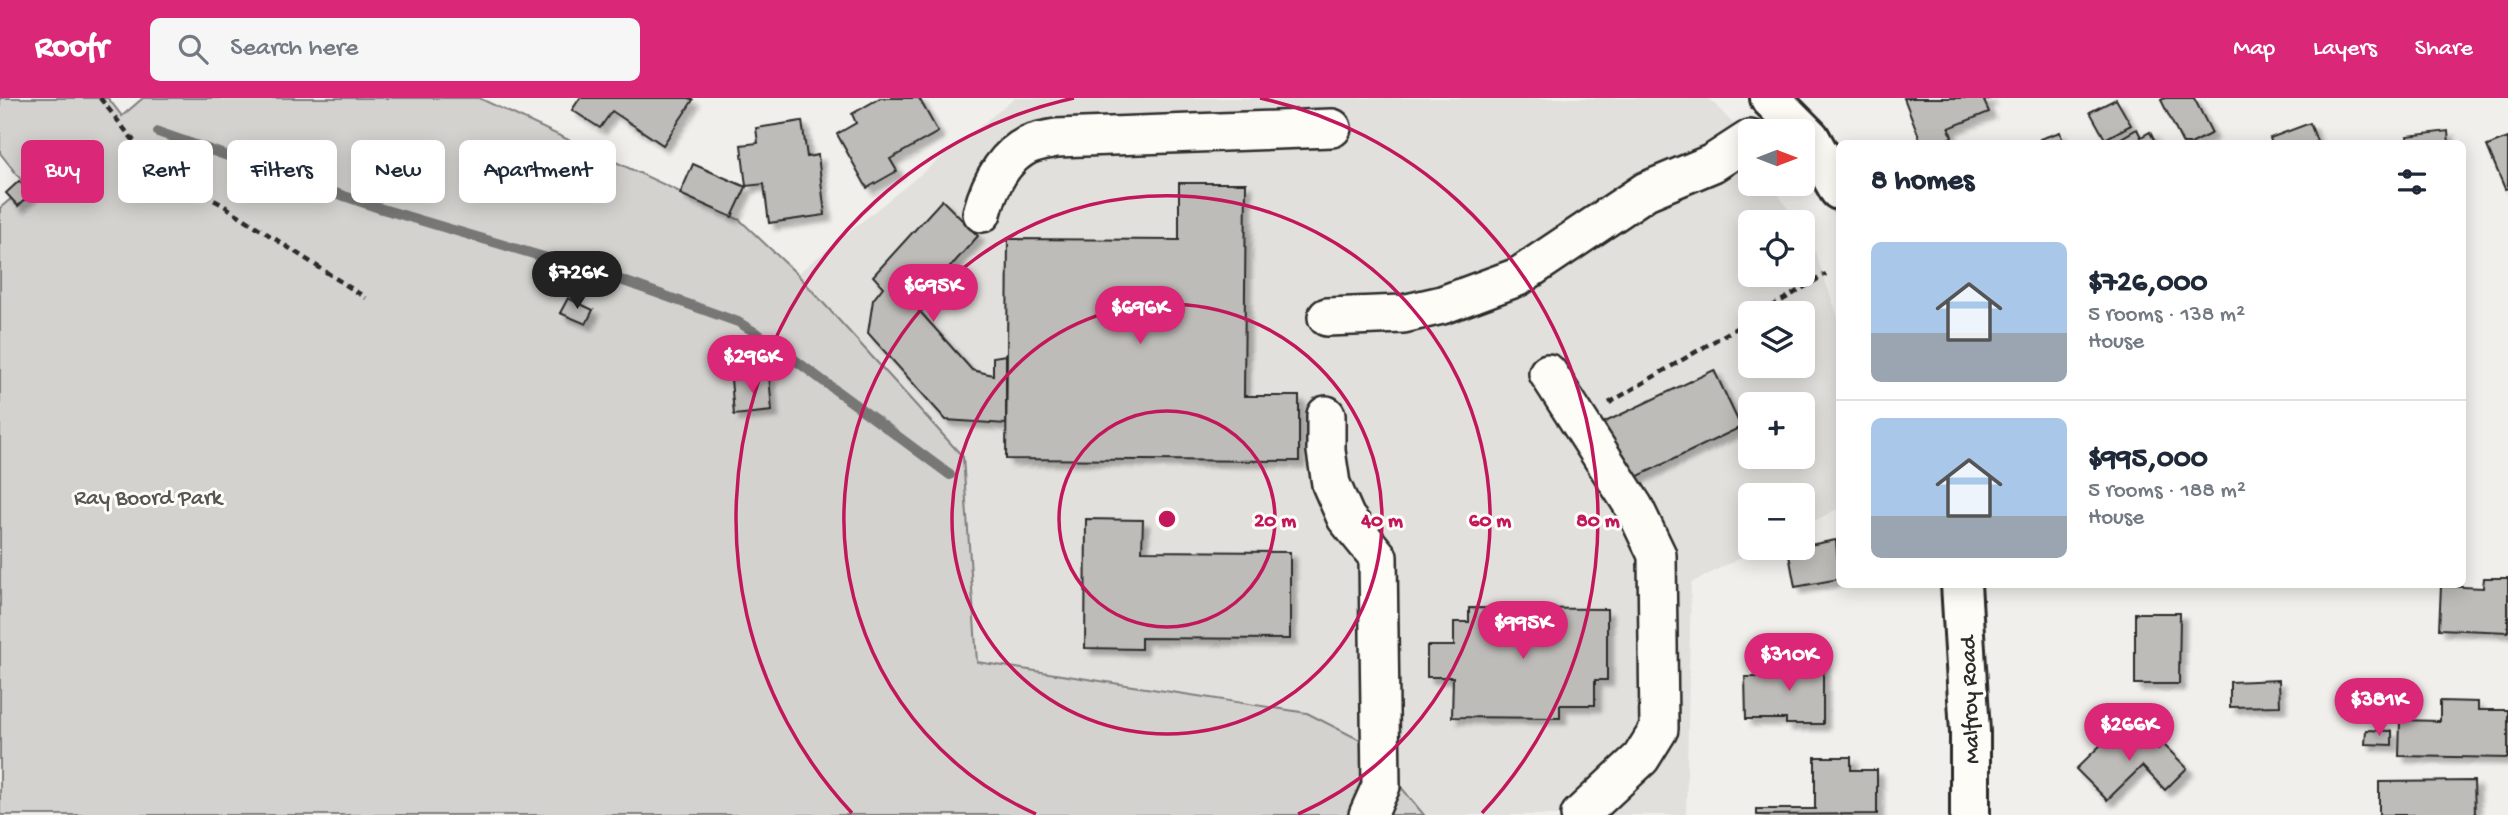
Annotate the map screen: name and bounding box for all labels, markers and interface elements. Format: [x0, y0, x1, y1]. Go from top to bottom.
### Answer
search box [150, 18, 640, 81]
text: Roofr [35, 30, 108, 68]
icon: search [174, 30, 212, 68]
text: Search here [230, 34, 358, 65]
text: Map [2233, 35, 2275, 64]
text: Layers [2313, 35, 2377, 64]
text: Share [2415, 35, 2473, 64]
north arrow [1738, 119, 1815, 196]
map controls [1738, 119, 1815, 560]
chip: Buy [21, 140, 104, 203]
chip: Rent [118, 140, 213, 203]
chip: Filters [227, 140, 337, 203]
chip: New [351, 140, 445, 203]
chip: Apartment [459, 140, 616, 203]
icon: filters [2393, 163, 2431, 201]
text: 8 homes [1871, 165, 1974, 200]
button: locate [1738, 210, 1815, 287]
pin: $726K [528, 252, 626, 311]
text: $726K [548, 260, 606, 287]
pin: $695K [884, 264, 982, 324]
text: $726,000 [2088, 267, 2208, 302]
icon: home [1927, 270, 2011, 354]
text: $695K [904, 273, 962, 300]
pin: $696K [1091, 286, 1189, 346]
text: $696K [1111, 295, 1169, 322]
button: layers [1738, 301, 1815, 378]
text: 5 rooms · 138 m² [2088, 302, 2245, 329]
text: House [2088, 329, 2144, 356]
pin: $296K [703, 336, 801, 395]
text: $296K [723, 344, 781, 371]
button: + [1738, 392, 1815, 469]
text: $995,000 [2088, 443, 2208, 478]
icon: home [1927, 446, 2011, 530]
text: 5 rooms · 188 m² [2088, 478, 2246, 505]
button: − [1738, 483, 1815, 560]
park label: Ray Boord Park [74, 486, 225, 513]
text: House [2088, 505, 2144, 532]
centre of rings [1155, 507, 1179, 531]
text: 20 m [1254, 510, 1296, 535]
text: 40 m [1360, 510, 1403, 535]
text: 60 m [1469, 510, 1511, 535]
text: 80 m [1576, 510, 1620, 535]
pin: $995K [1474, 602, 1572, 661]
text: $995K [1494, 610, 1552, 637]
pin: $310K [1740, 634, 1838, 693]
street label: Malfroy Road [1956, 634, 1987, 764]
text: $310K [1760, 642, 1818, 669]
pin: $381K [2330, 678, 2428, 738]
text: $381K [2351, 687, 2407, 714]
pin: $266K [2080, 704, 2178, 763]
text: $266K [2100, 712, 2158, 739]

